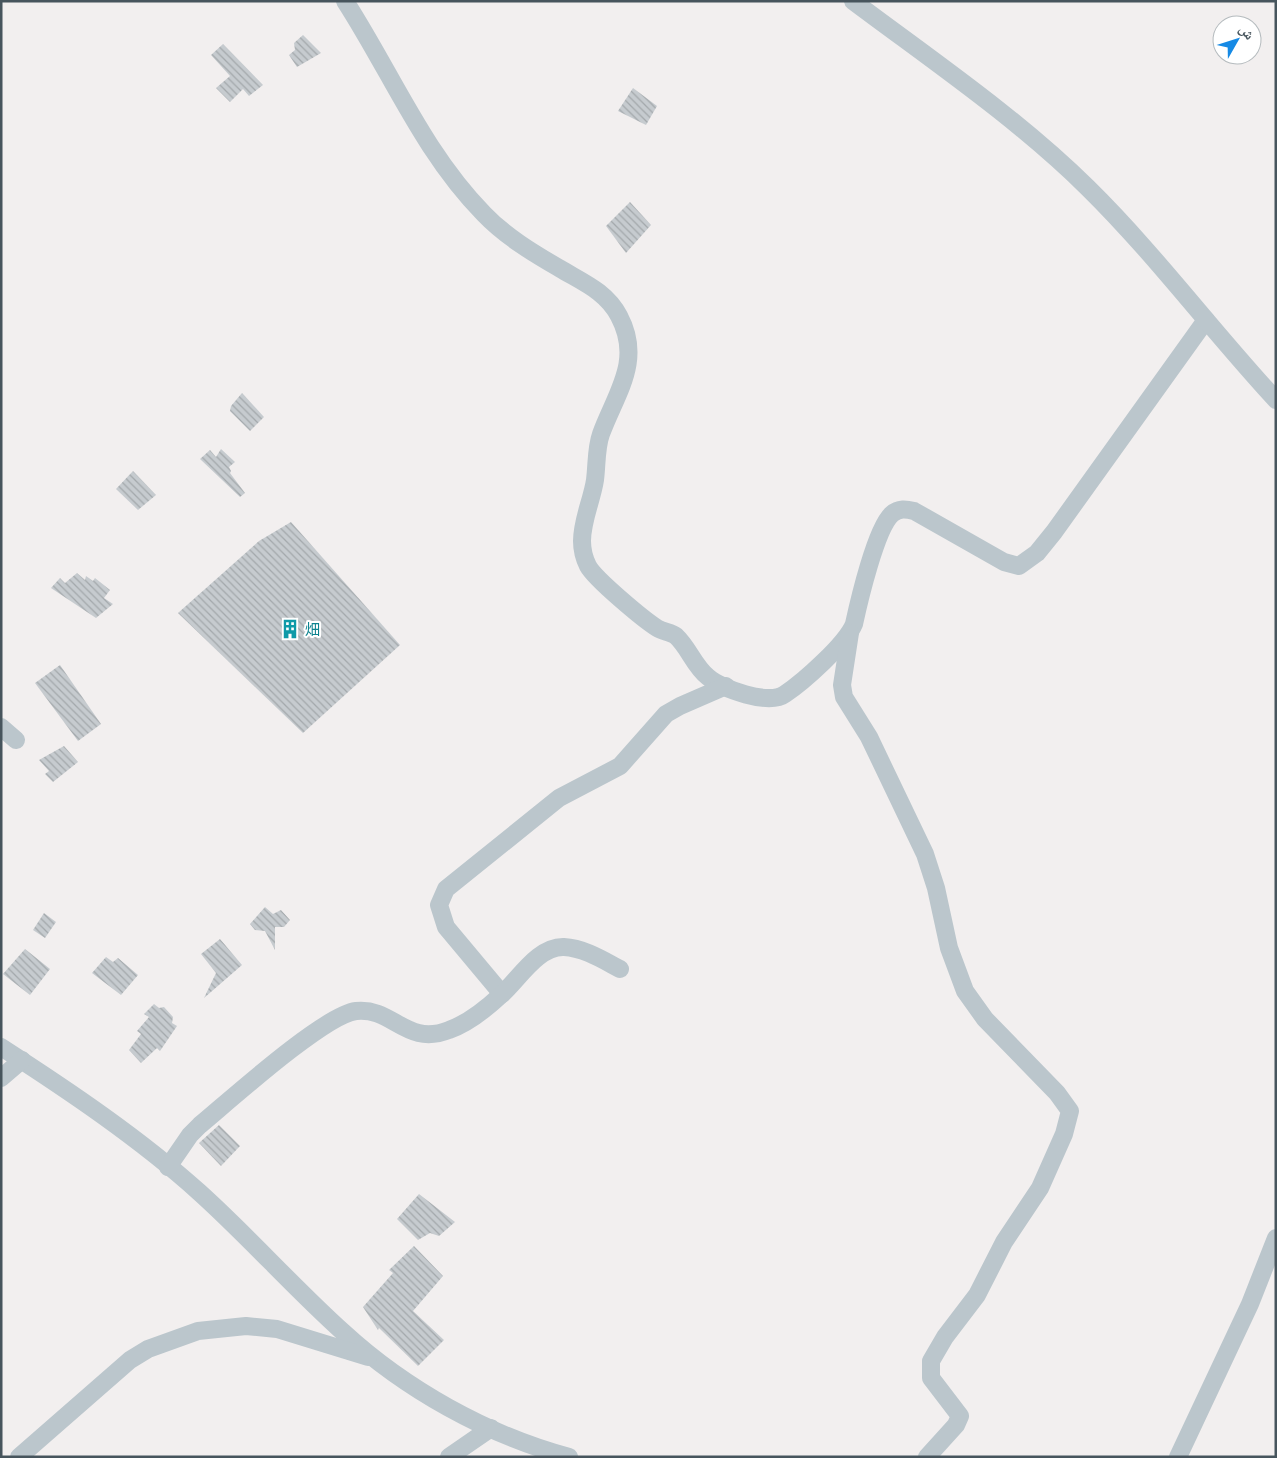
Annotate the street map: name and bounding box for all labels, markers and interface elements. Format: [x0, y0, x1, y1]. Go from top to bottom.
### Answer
north arrow [1212, 15, 1262, 65]
text: ش [1235, 20, 1260, 44]
building icon: 畑 [279, 618, 301, 640]
place label: 畑 [305, 619, 320, 640]

